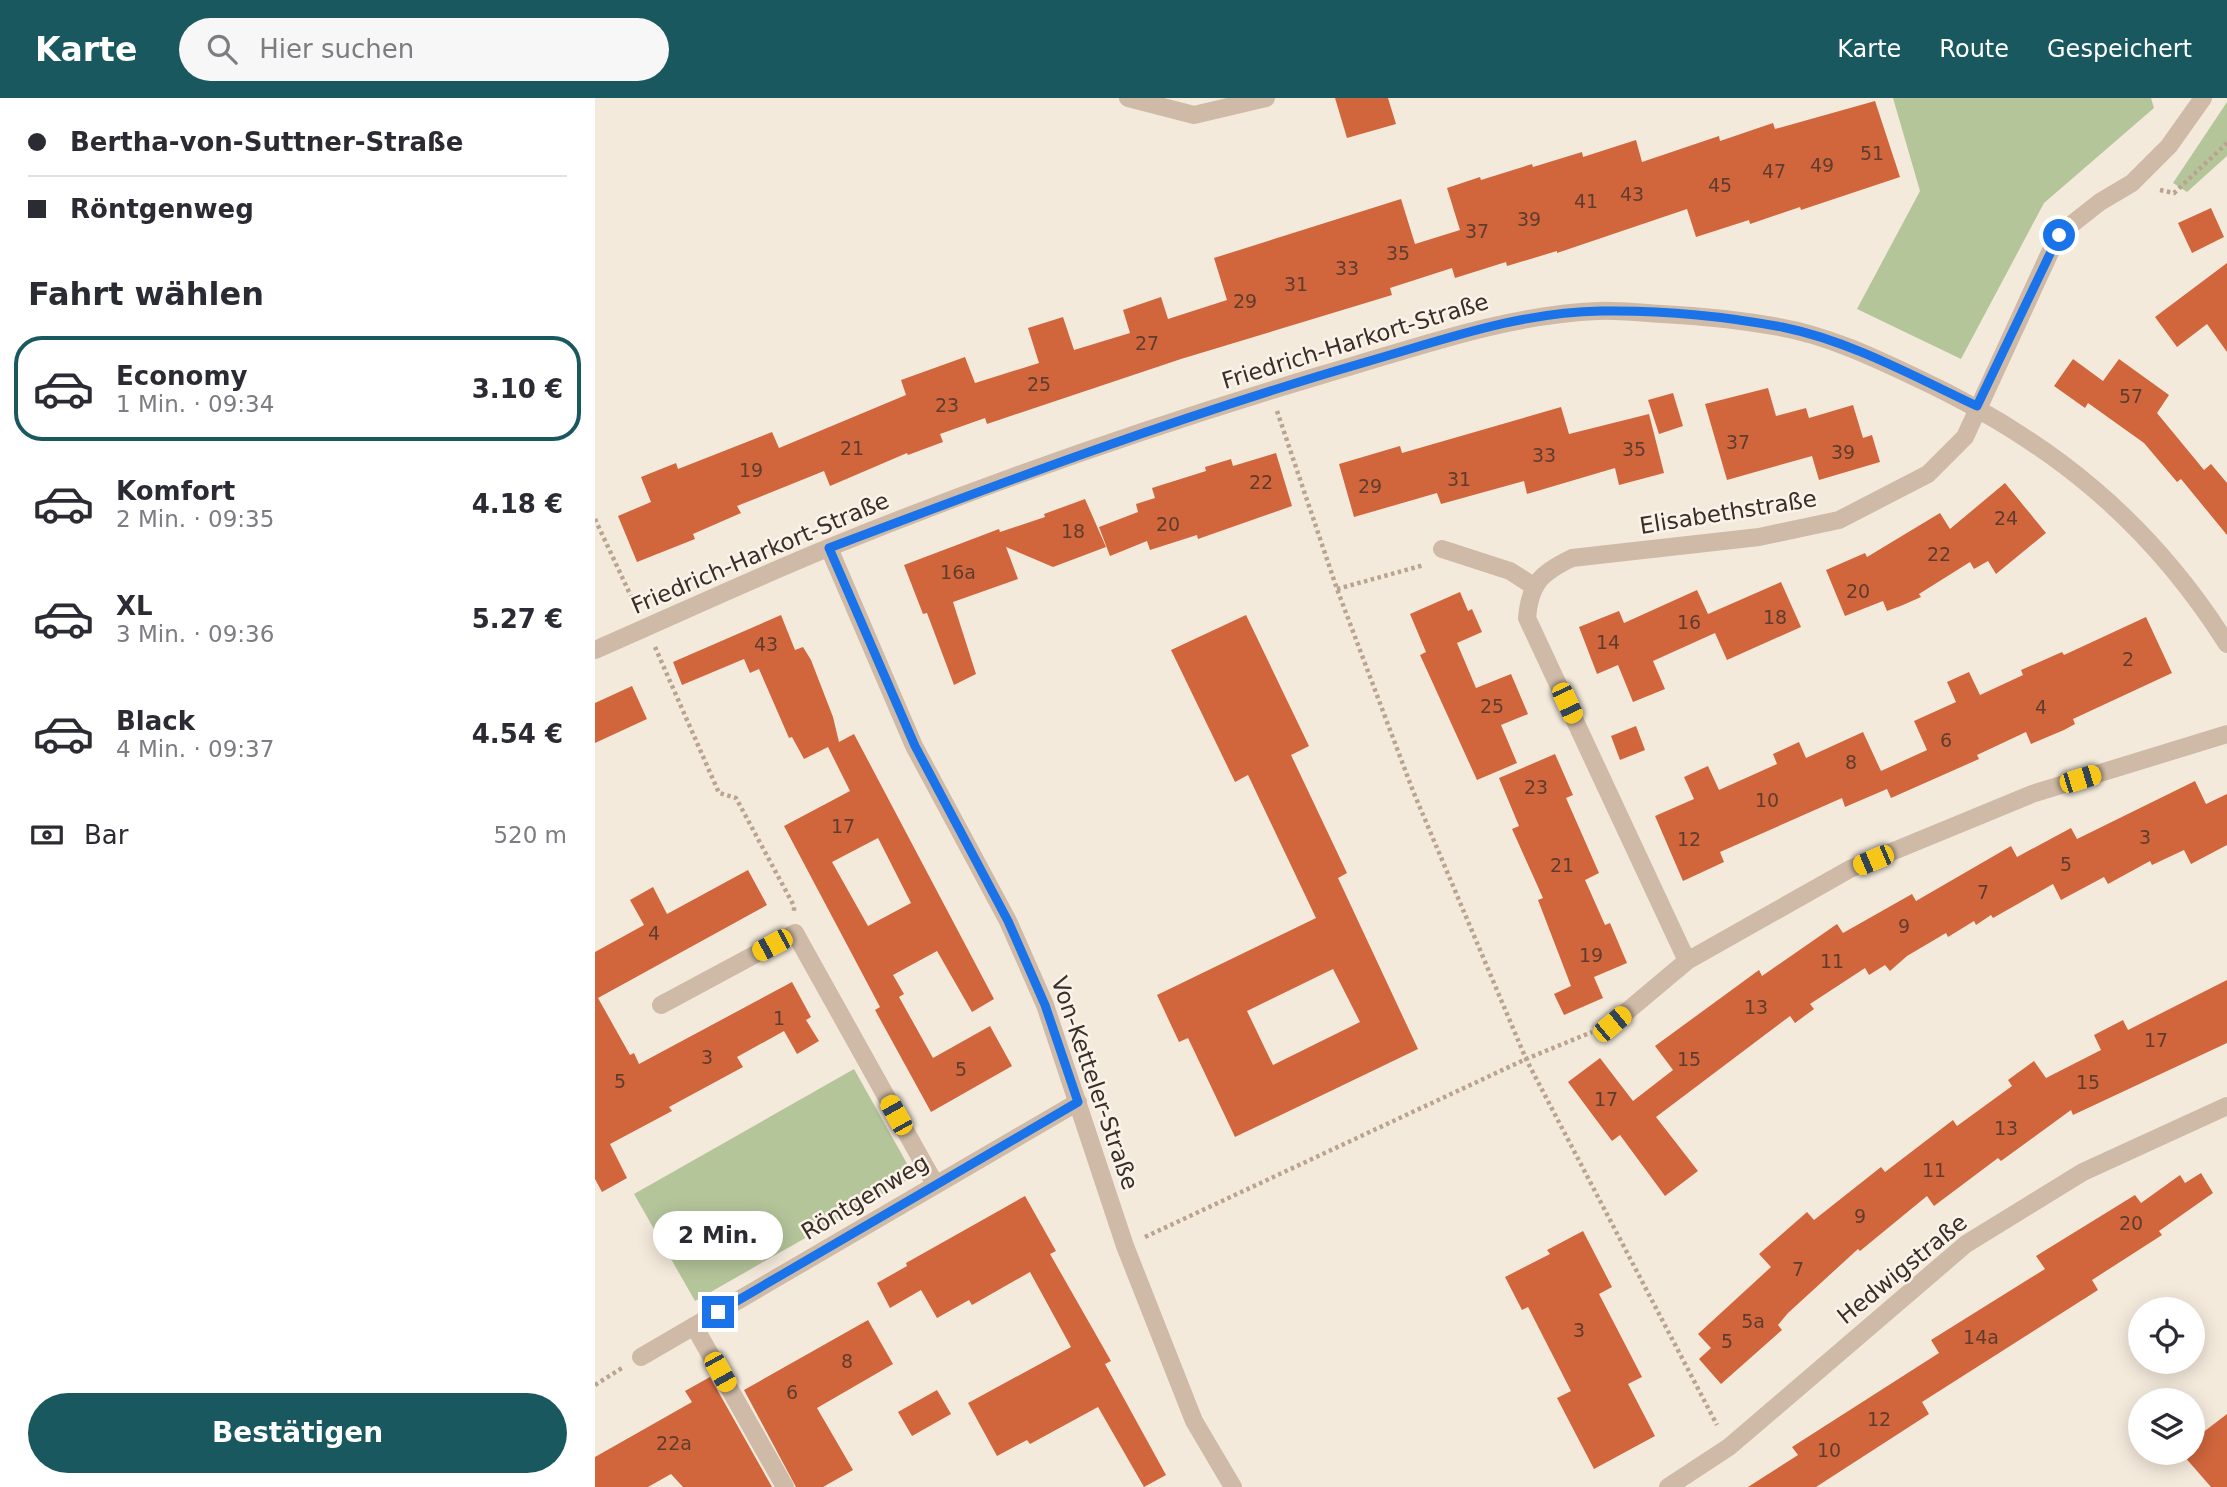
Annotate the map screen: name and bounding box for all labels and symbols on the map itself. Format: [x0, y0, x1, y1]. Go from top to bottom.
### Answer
house number: 51 [1860, 142, 1884, 164]
house number: 49 [1810, 154, 1834, 176]
house number: 47 [1762, 160, 1786, 182]
house number: 45 [1708, 174, 1732, 196]
house number: 43 [1620, 183, 1644, 205]
house number: 41 [1574, 190, 1598, 212]
house number: 39 [1517, 208, 1541, 230]
route start [2043, 219, 2075, 251]
house number: 37 [1465, 220, 1489, 242]
house number: 35 [1386, 242, 1410, 264]
house number: 33 [1335, 257, 1359, 279]
house number: 31 [1284, 273, 1308, 295]
street label: Friedrich-Harkort-Straße [1218, 288, 1492, 394]
house number: 29 [1233, 290, 1257, 312]
house number: 27 [1135, 332, 1159, 354]
house number: 25 [1027, 373, 1051, 395]
house number: 57 [2119, 385, 2143, 407]
house number: 23 [935, 394, 959, 416]
house number: 37 [1726, 431, 1750, 453]
house number: 21 [840, 437, 864, 459]
house number: 35 [1622, 438, 1646, 460]
house number: 39 [1831, 441, 1855, 463]
house number: 33 [1532, 444, 1556, 466]
house number: 19 [739, 459, 763, 481]
house number: 31 [1447, 468, 1471, 490]
house number: 22 [1249, 471, 1273, 493]
house number: 29 [1358, 475, 1382, 497]
street label: Elisabethstraße [1638, 485, 1818, 539]
street label: Friedrich-Harkort-Straße [627, 487, 893, 619]
house number: 24 [1994, 507, 2018, 529]
house number: 20 [1156, 513, 1180, 535]
house number: 18 [1061, 520, 1085, 542]
house number: 22 [1927, 543, 1951, 565]
house number: 16a [940, 561, 976, 583]
house number: 20 [1846, 580, 1870, 602]
house number: 18 [1763, 606, 1787, 628]
house number: 16 [1677, 611, 1701, 633]
house number: 14 [1596, 631, 1620, 653]
house number: 43 [754, 633, 778, 655]
house number: 2 [2122, 648, 2134, 670]
car [1549, 680, 1586, 726]
house number: 25 [1480, 695, 1504, 717]
house number: 4 [2035, 696, 2047, 718]
house number: 6 [1940, 729, 1952, 751]
house number: 8 [1845, 751, 1857, 773]
car [2057, 763, 2104, 795]
house number: 23 [1524, 776, 1548, 798]
house number: 10 [1755, 789, 1779, 811]
house number: 17 [831, 815, 855, 837]
house number: 3 [2139, 826, 2151, 848]
house number: 12 [1677, 828, 1701, 850]
car [1850, 842, 1897, 878]
house number: 5 [2060, 853, 2072, 875]
house number: 21 [1550, 854, 1574, 876]
house number: 7 [1977, 881, 1989, 903]
house number: 9 [1898, 915, 1910, 937]
house number: 4 [648, 922, 660, 944]
car [749, 926, 796, 964]
house number: 19 [1579, 944, 1603, 966]
house number: 11 [1820, 950, 1844, 972]
street label: Von-Ketteler-Straße [1046, 973, 1144, 1193]
house number: 13 [1744, 996, 1768, 1018]
car [1590, 1002, 1635, 1046]
house number: 1 [773, 1007, 785, 1029]
house number: 17 [2144, 1029, 2168, 1051]
house number: 3 [701, 1046, 713, 1068]
house number: 15 [1677, 1048, 1701, 1070]
house number: 5 [955, 1058, 967, 1080]
house number: 5 [614, 1070, 626, 1092]
house number: 15 [2076, 1071, 2100, 1093]
house number: 17 [1594, 1088, 1618, 1110]
car [877, 1092, 916, 1138]
house number: 13 [1994, 1117, 2018, 1139]
street label: Röntgenweg [797, 1149, 933, 1245]
house number: 11 [1922, 1159, 1946, 1181]
house number: 9 [1854, 1205, 1866, 1227]
street label: Hedwigstraße [1832, 1209, 1972, 1329]
callout: 2 Min. [653, 1210, 783, 1260]
house number: 20 [2119, 1212, 2143, 1234]
house number: 7 [1792, 1258, 1804, 1280]
route end [702, 1296, 734, 1328]
house number: 5a [1741, 1310, 1765, 1332]
house number: 3 [1573, 1319, 1585, 1341]
house number: 14a [1963, 1326, 1999, 1348]
house number: 5 [1721, 1330, 1733, 1352]
car [701, 1349, 740, 1395]
house number: 8 [841, 1350, 853, 1372]
house number: 6 [786, 1381, 798, 1403]
house number: 12 [1867, 1408, 1891, 1430]
house number: 22a [656, 1432, 692, 1454]
house number: 10 [1817, 1439, 1841, 1461]

